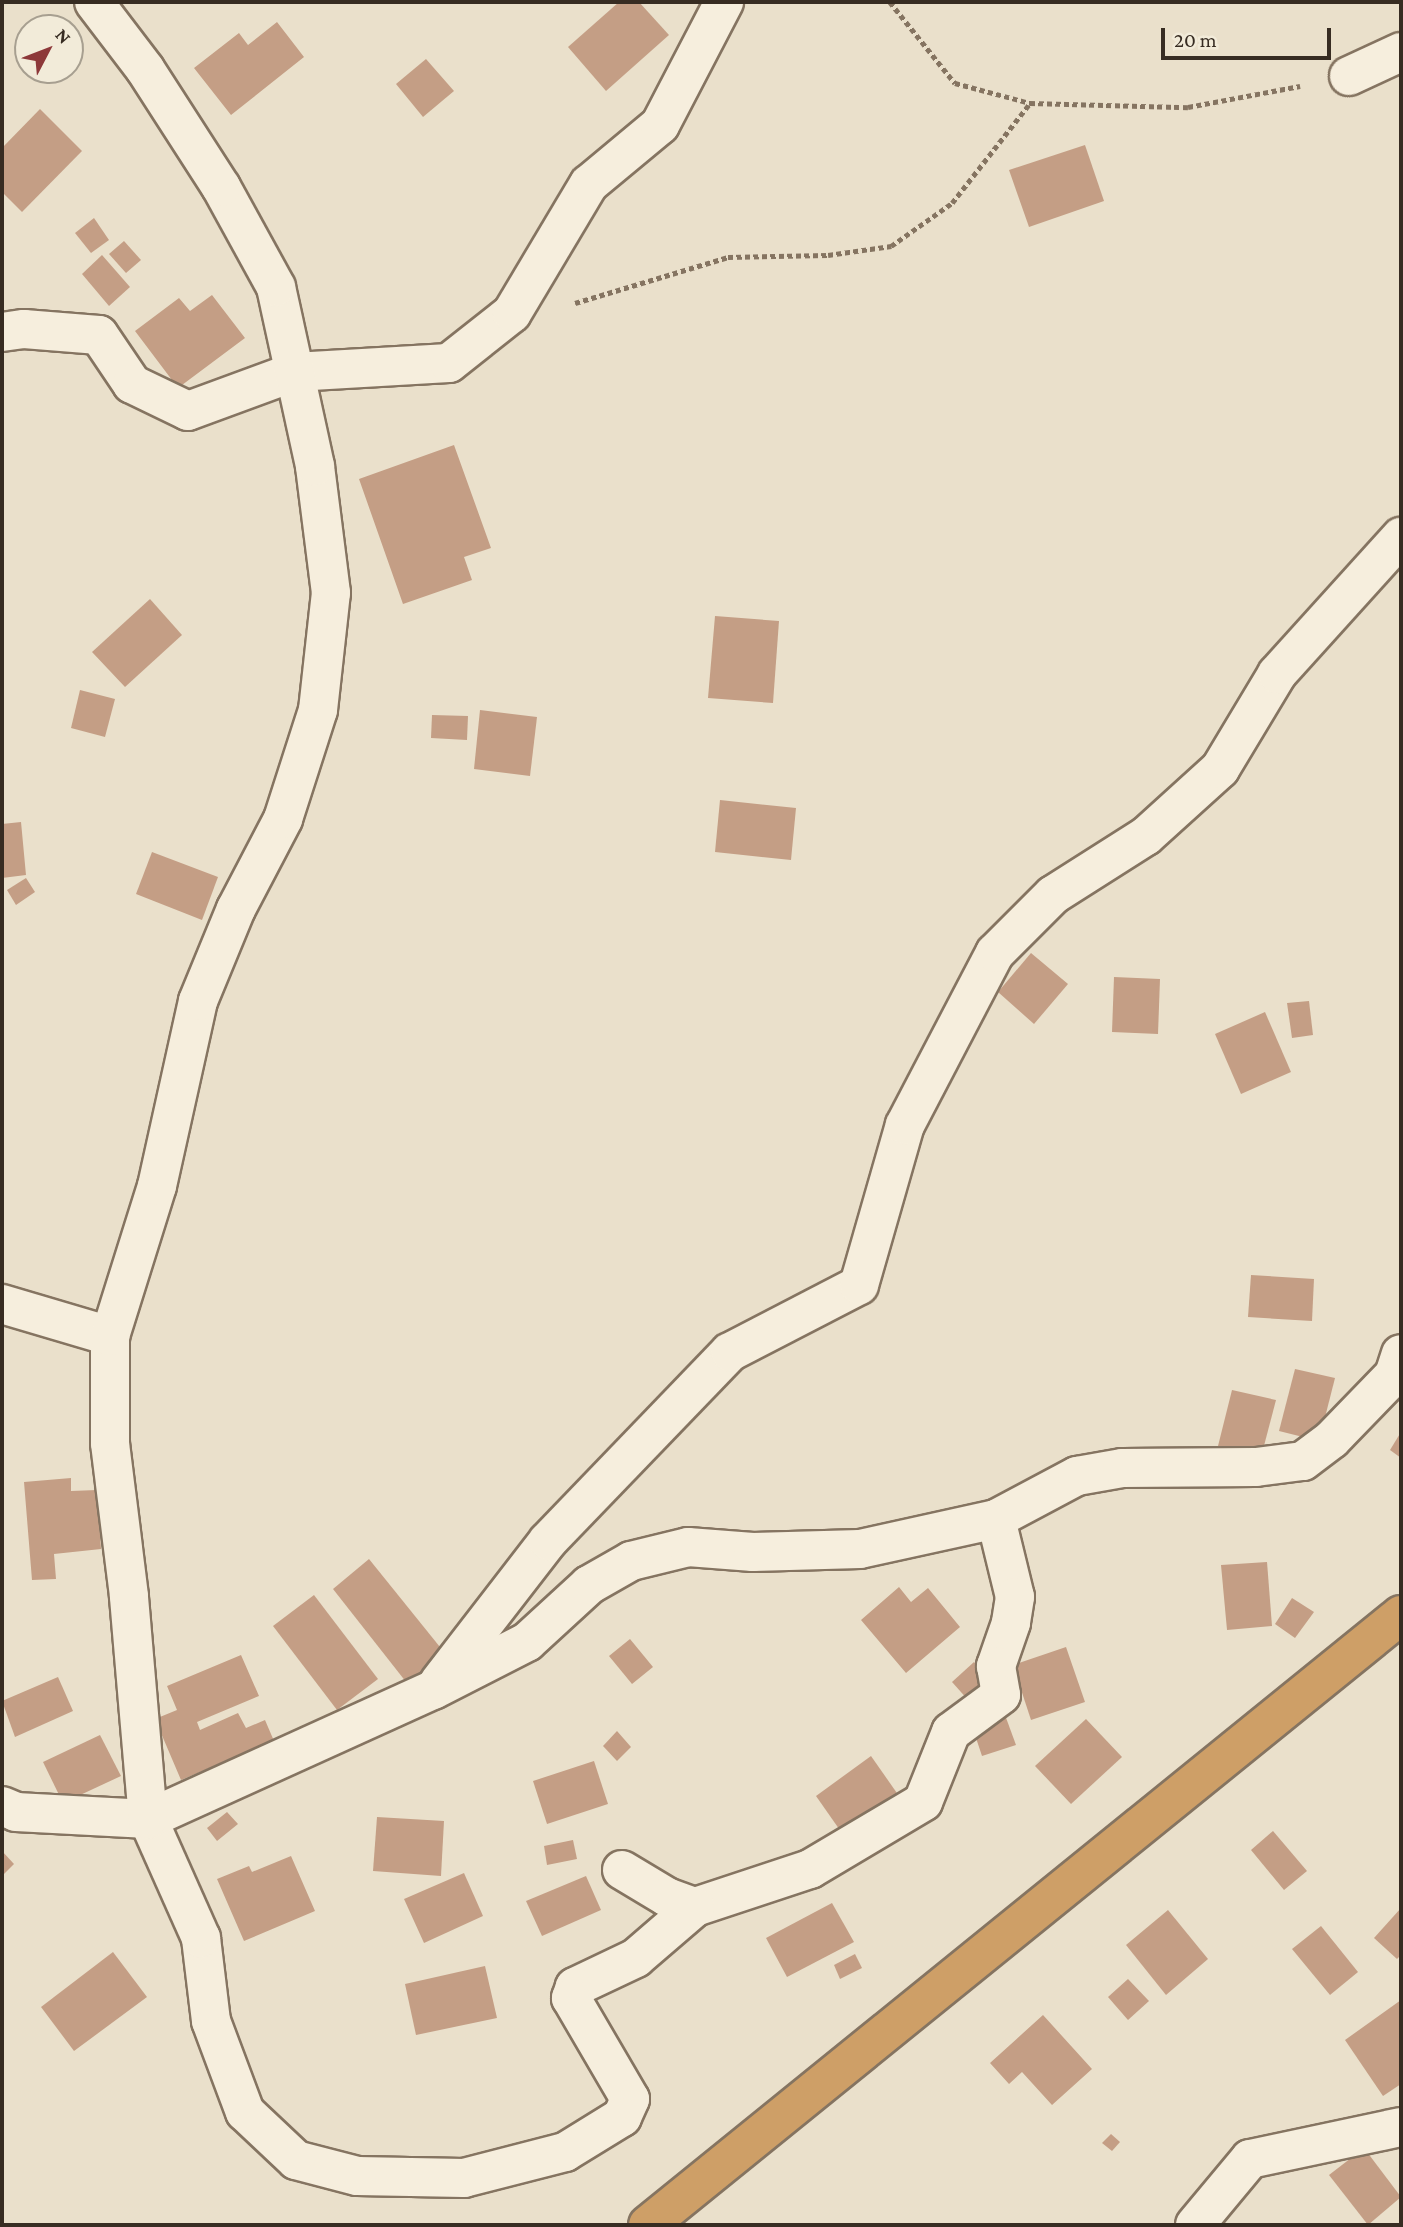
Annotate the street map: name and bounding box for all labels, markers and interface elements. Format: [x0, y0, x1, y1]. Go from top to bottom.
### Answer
north arrow [14, 14, 84, 84]
scale bar [1165, 14, 1335, 58]
text: N [51, 24, 76, 48]
text: 20 m [1174, 28, 1217, 52]

